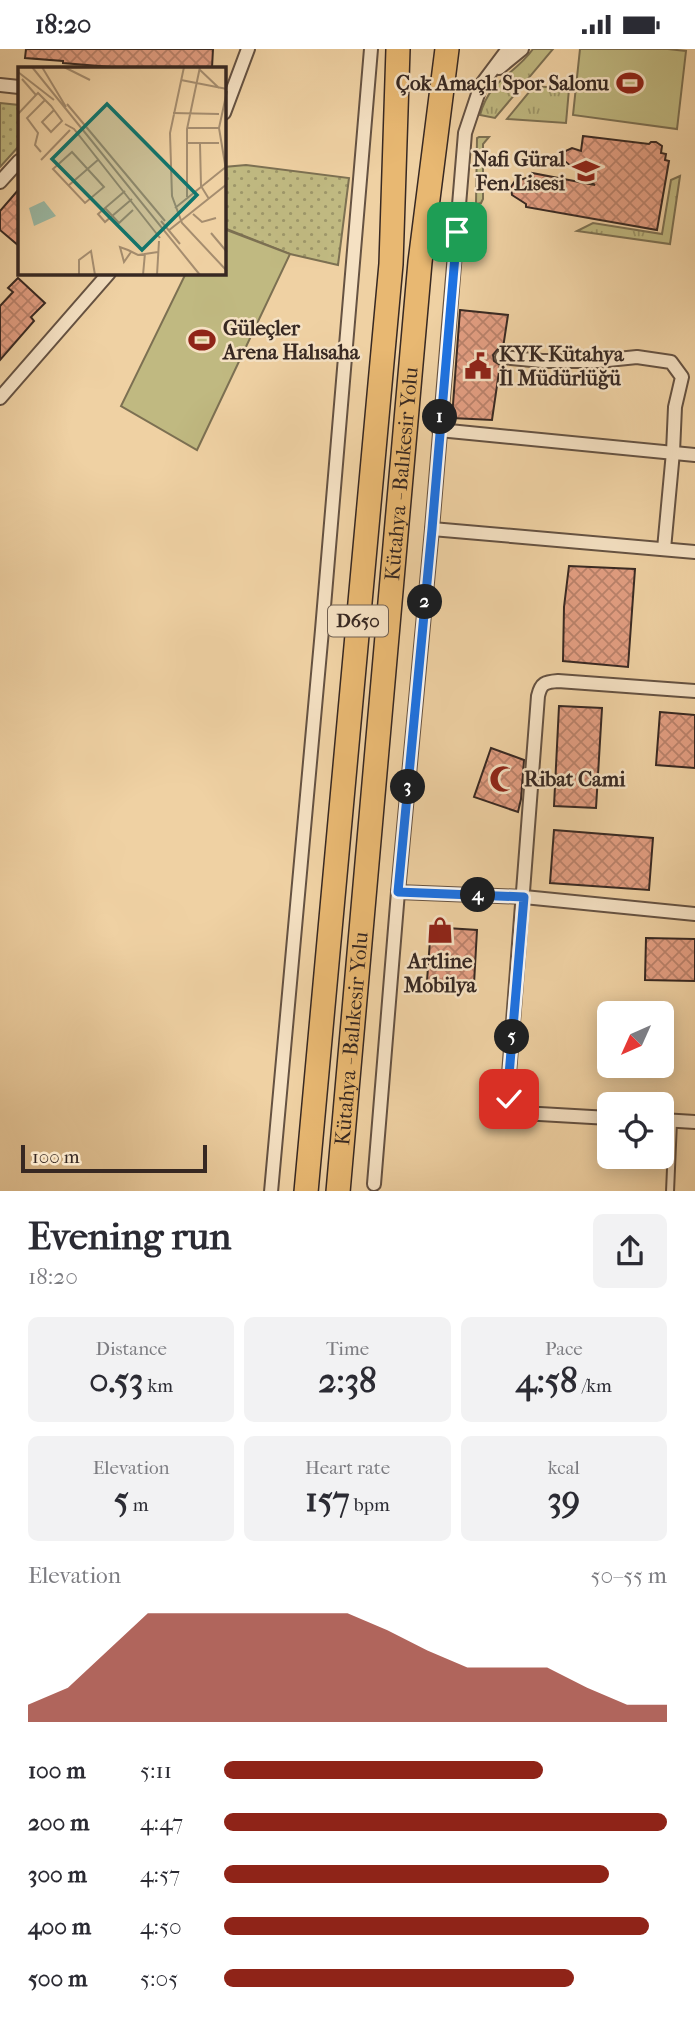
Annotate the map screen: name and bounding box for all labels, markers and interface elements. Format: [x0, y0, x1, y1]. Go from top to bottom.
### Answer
text: 18:20 [35, 9, 91, 40]
inset map [18, 67, 226, 275]
sports icon: Çok Amaçlı Spor Salonu [615, 68, 645, 98]
place label: Çok Amaçlı Spor Salonu [396, 71, 609, 96]
place label: Nafi Güral Fen Lisesi [472, 147, 566, 195]
school or university icon: Nafi Güral Fen Lisesi [571, 156, 601, 186]
pin [427, 202, 487, 262]
icon: arrive [438, 213, 476, 251]
place label: Güleçler Arena Halısaha [221, 316, 361, 364]
sports icon: Güleçler Arena Halısaha [187, 325, 217, 355]
place label: KYK Kütahya İl Müdürlüğü [499, 342, 625, 390]
public building icon: KYK Kütahya İl Müdürlüğü [463, 351, 493, 381]
street label: Kütahya - Balıkesir Yolu [380, 366, 423, 582]
pin: 1 [422, 399, 458, 435]
text: 1 [436, 405, 443, 427]
pin: 2 [408, 585, 442, 619]
text: 2 [420, 590, 429, 612]
road number: D650 [328, 605, 388, 636]
mosque icon: Ribat Cami [488, 764, 518, 794]
place label: Ribat Cami [524, 767, 626, 791]
pin: 3 [390, 769, 426, 805]
text: 3 [404, 775, 411, 797]
pin: 4 [461, 877, 496, 913]
text: 4 [472, 883, 483, 905]
shop icon: Artline Mobilya [425, 915, 455, 945]
street label: Kütahya - Balıkesir Yolu [330, 931, 373, 1146]
place label: Artline Mobilya [403, 949, 478, 997]
north arrow [597, 1001, 674, 1078]
map controls [597, 1001, 674, 1169]
pin: 5 [494, 1019, 530, 1055]
text: 5 [507, 1025, 516, 1047]
pin [479, 1069, 539, 1129]
icon: check [490, 1080, 528, 1118]
button: locate [597, 1092, 674, 1169]
scale bar [21, 1143, 206, 1174]
text: 100 m [32, 1146, 80, 1168]
text: Evening run [28, 1214, 231, 1259]
button: share [593, 1214, 667, 1288]
text: 18:20 [28, 1263, 78, 1290]
text: Distance [95, 1338, 167, 1360]
text: Time [326, 1338, 369, 1360]
text: Pace [545, 1338, 583, 1360]
text: 0.53 [89, 1360, 143, 1401]
text: 2:38 [318, 1360, 377, 1401]
text: 4:58 [516, 1360, 578, 1401]
text: km [143, 1375, 173, 1397]
text: /km [578, 1375, 612, 1397]
text: Elevation [93, 1457, 170, 1479]
text: Heart rate [305, 1457, 390, 1479]
text: kcal [548, 1457, 580, 1479]
text: 5 [114, 1479, 129, 1520]
text: 157 [305, 1479, 350, 1520]
text: 39 [547, 1479, 580, 1520]
text: m [129, 1494, 149, 1516]
text: bpm [350, 1494, 390, 1516]
text: Elevation [28, 1562, 121, 1589]
text: 50–55 m [591, 1562, 667, 1589]
text: 100 m [28, 1757, 86, 1784]
text: 5:11 [140, 1757, 172, 1784]
text: 200 m [28, 1809, 89, 1836]
text: 4:47 [140, 1809, 183, 1836]
text: 300 m [28, 1861, 87, 1888]
text: 4:57 [140, 1861, 180, 1888]
text: 400 m [28, 1913, 91, 1940]
text: 4:50 [140, 1913, 182, 1940]
text: 500 m [28, 1965, 87, 1992]
text: 5:05 [140, 1965, 178, 1992]

